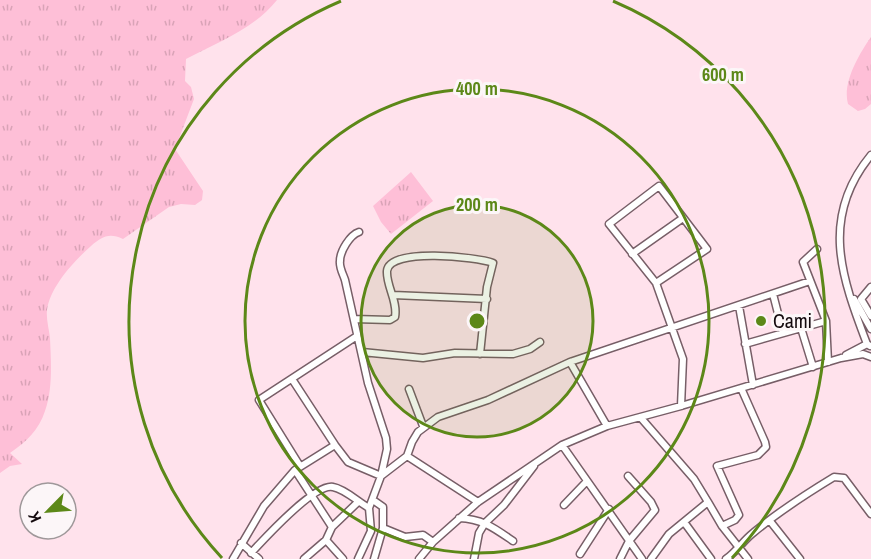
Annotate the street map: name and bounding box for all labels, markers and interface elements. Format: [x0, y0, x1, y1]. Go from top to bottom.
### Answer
text: 600 m [702, 62, 744, 87]
text: 400 m [456, 76, 498, 101]
text: 200 m [456, 192, 498, 217]
place label: Cami [773, 307, 812, 334]
centre of rings [467, 311, 487, 331]
marker: Cami [754, 314, 768, 328]
north arrow [18, 481, 78, 541]
text: K [22, 508, 46, 526]

